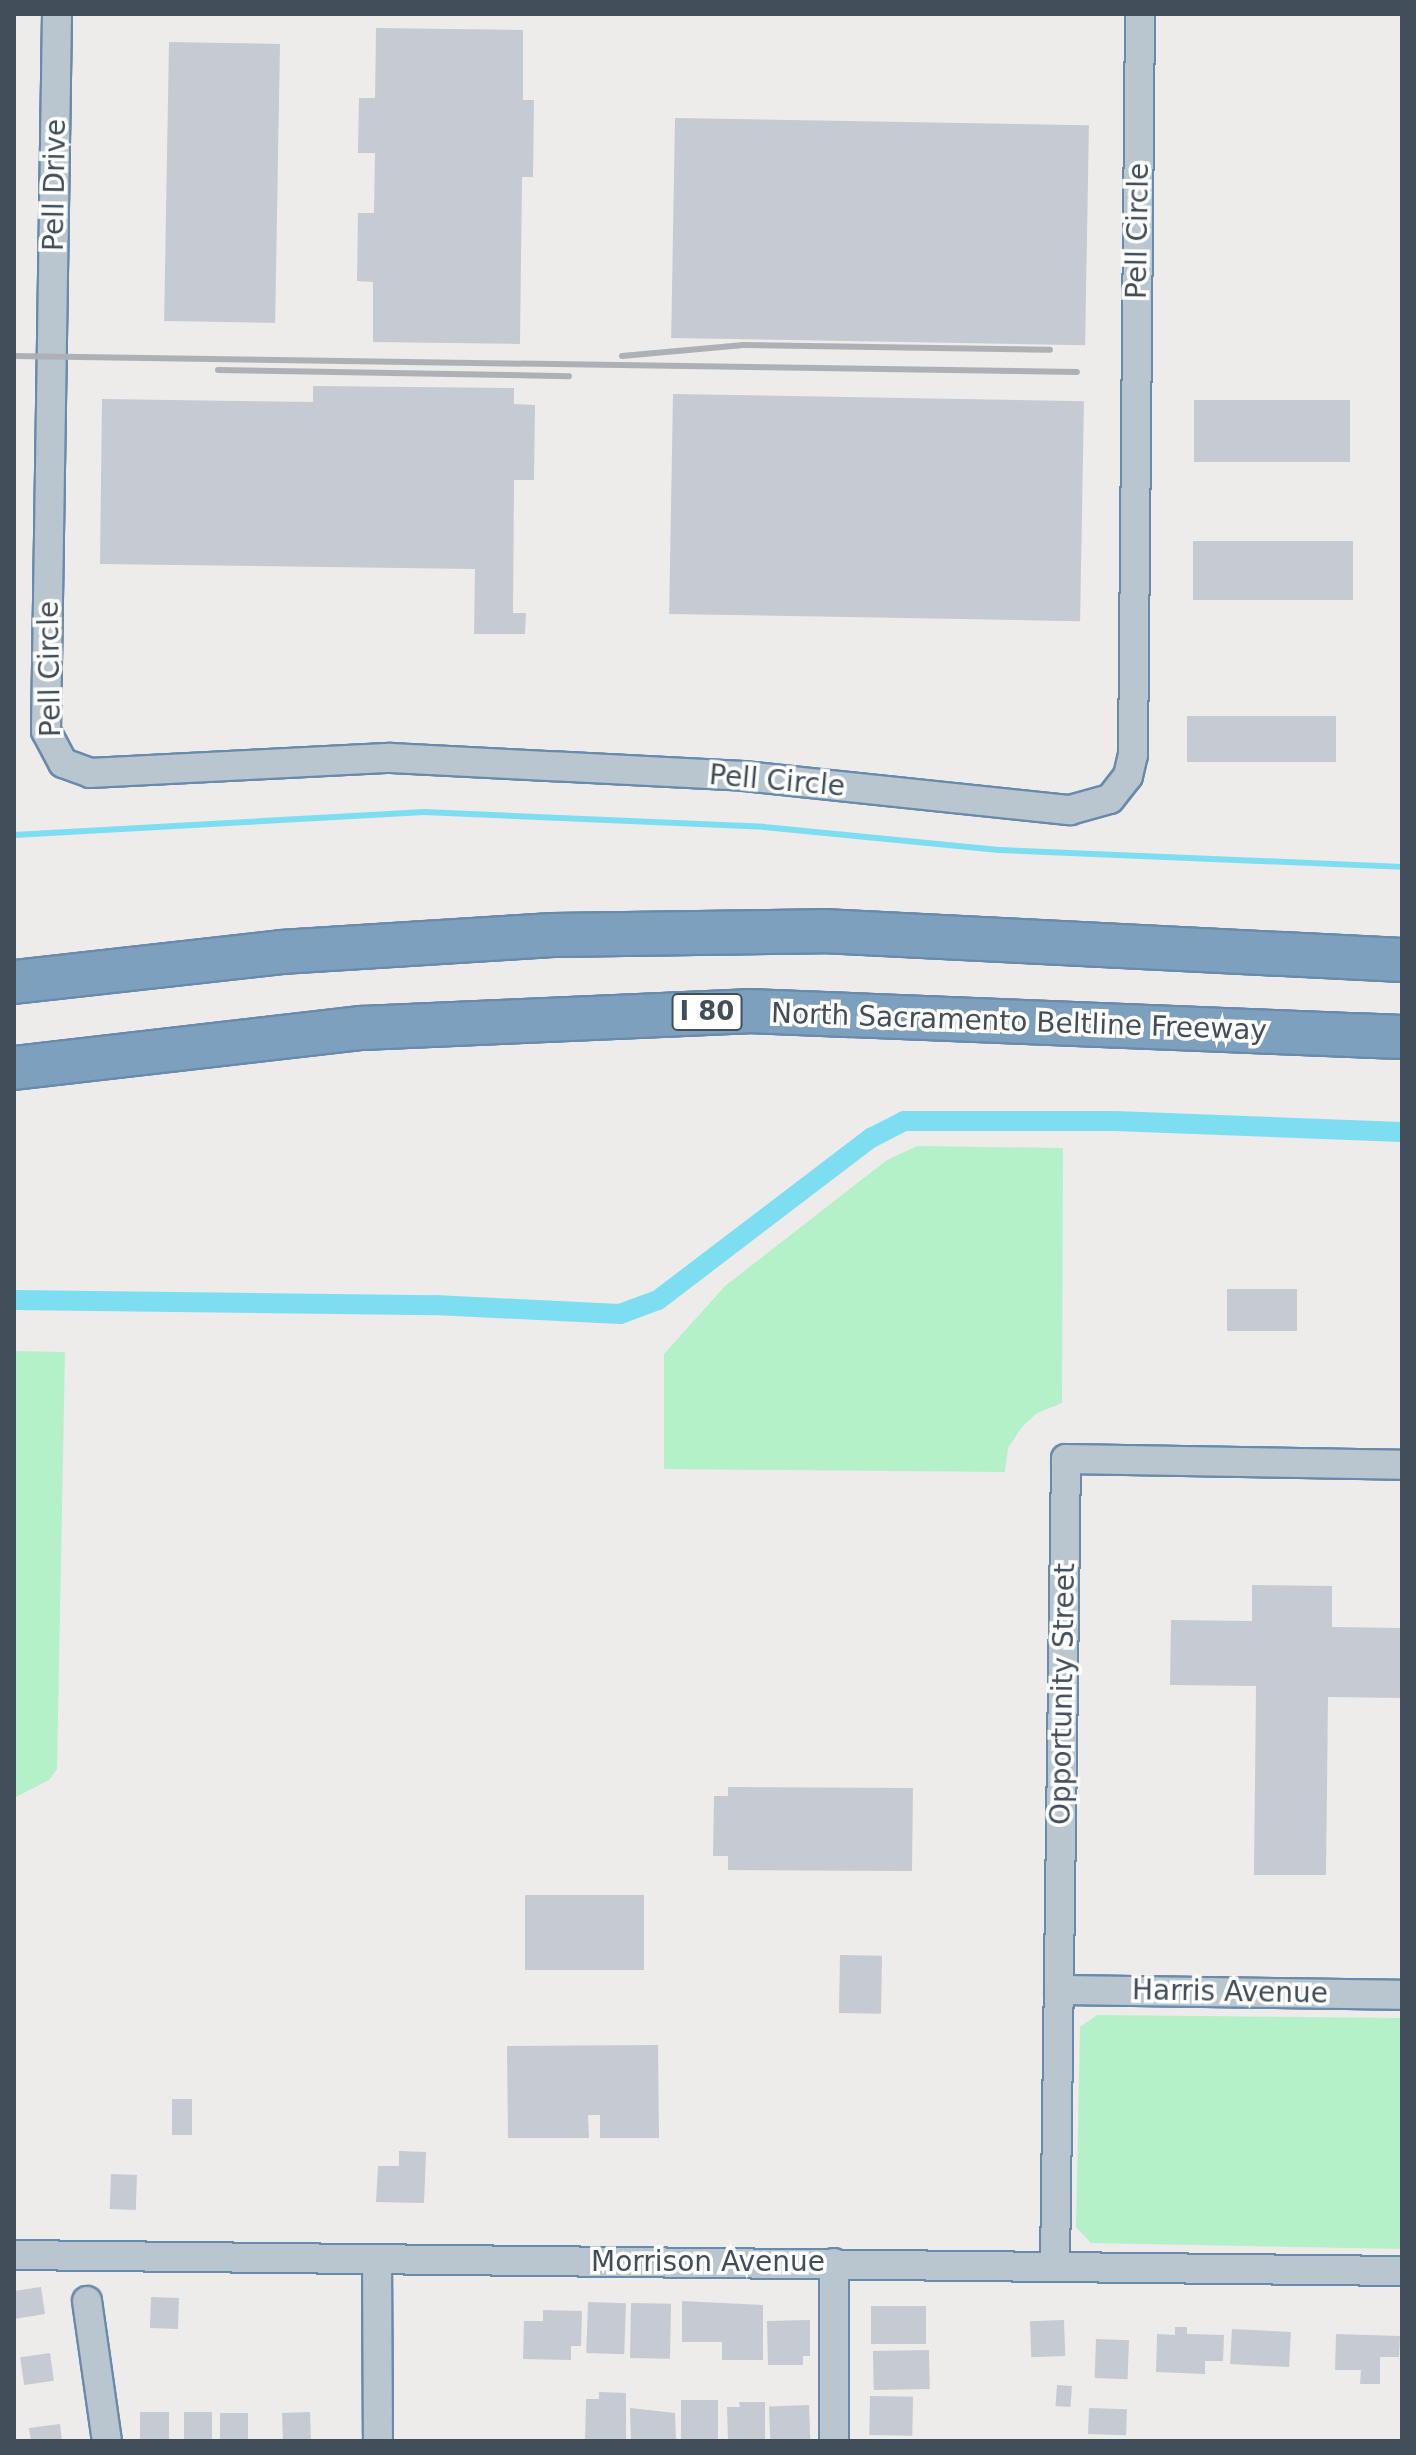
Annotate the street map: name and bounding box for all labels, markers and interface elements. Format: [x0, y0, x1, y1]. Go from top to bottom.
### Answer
street label: Pell Drive [37, 119, 73, 251]
street label: Pell Circle [1120, 163, 1156, 299]
street label: Pell Circle [32, 601, 68, 737]
street label: Pell Circle [708, 758, 846, 804]
road number: I 80 [671, 990, 743, 1034]
street label: North Sacramento Beltline Freeway [770, 997, 1268, 1047]
street label: Opportunity Street [1044, 1563, 1082, 1825]
street label: Harris Avenue [1132, 1973, 1328, 2011]
street label: Morrison Avenue [591, 2245, 825, 2279]

